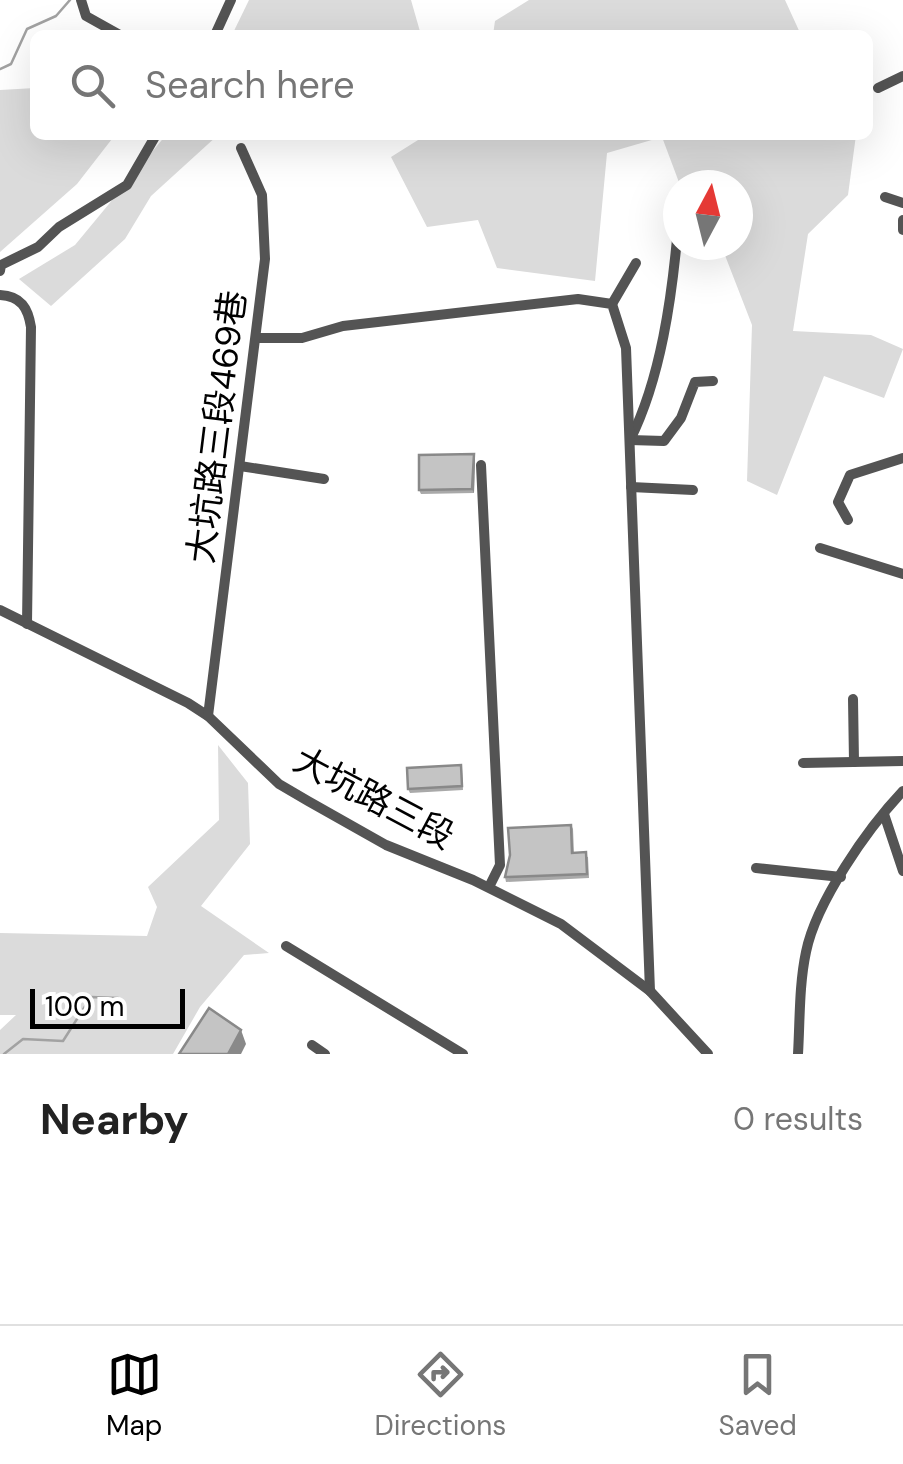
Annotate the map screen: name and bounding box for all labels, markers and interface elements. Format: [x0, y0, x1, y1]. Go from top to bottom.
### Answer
search box [30, 30, 873, 140]
icon: search [65, 58, 120, 113]
text: Search here [145, 60, 355, 110]
north arrow [663, 170, 753, 260]
street label: 大坑路三段469巷 [177, 288, 257, 566]
street label: 大坑路三段 [286, 737, 462, 859]
scale bar [30, 984, 185, 1028]
text: 100 m [45, 988, 124, 1025]
text: Nearby [40, 1092, 189, 1147]
text: 0 results [733, 1098, 863, 1140]
tab: Map [106, 1347, 162, 1444]
tab: Directions [375, 1347, 506, 1444]
tab: Saved [718, 1347, 797, 1444]

